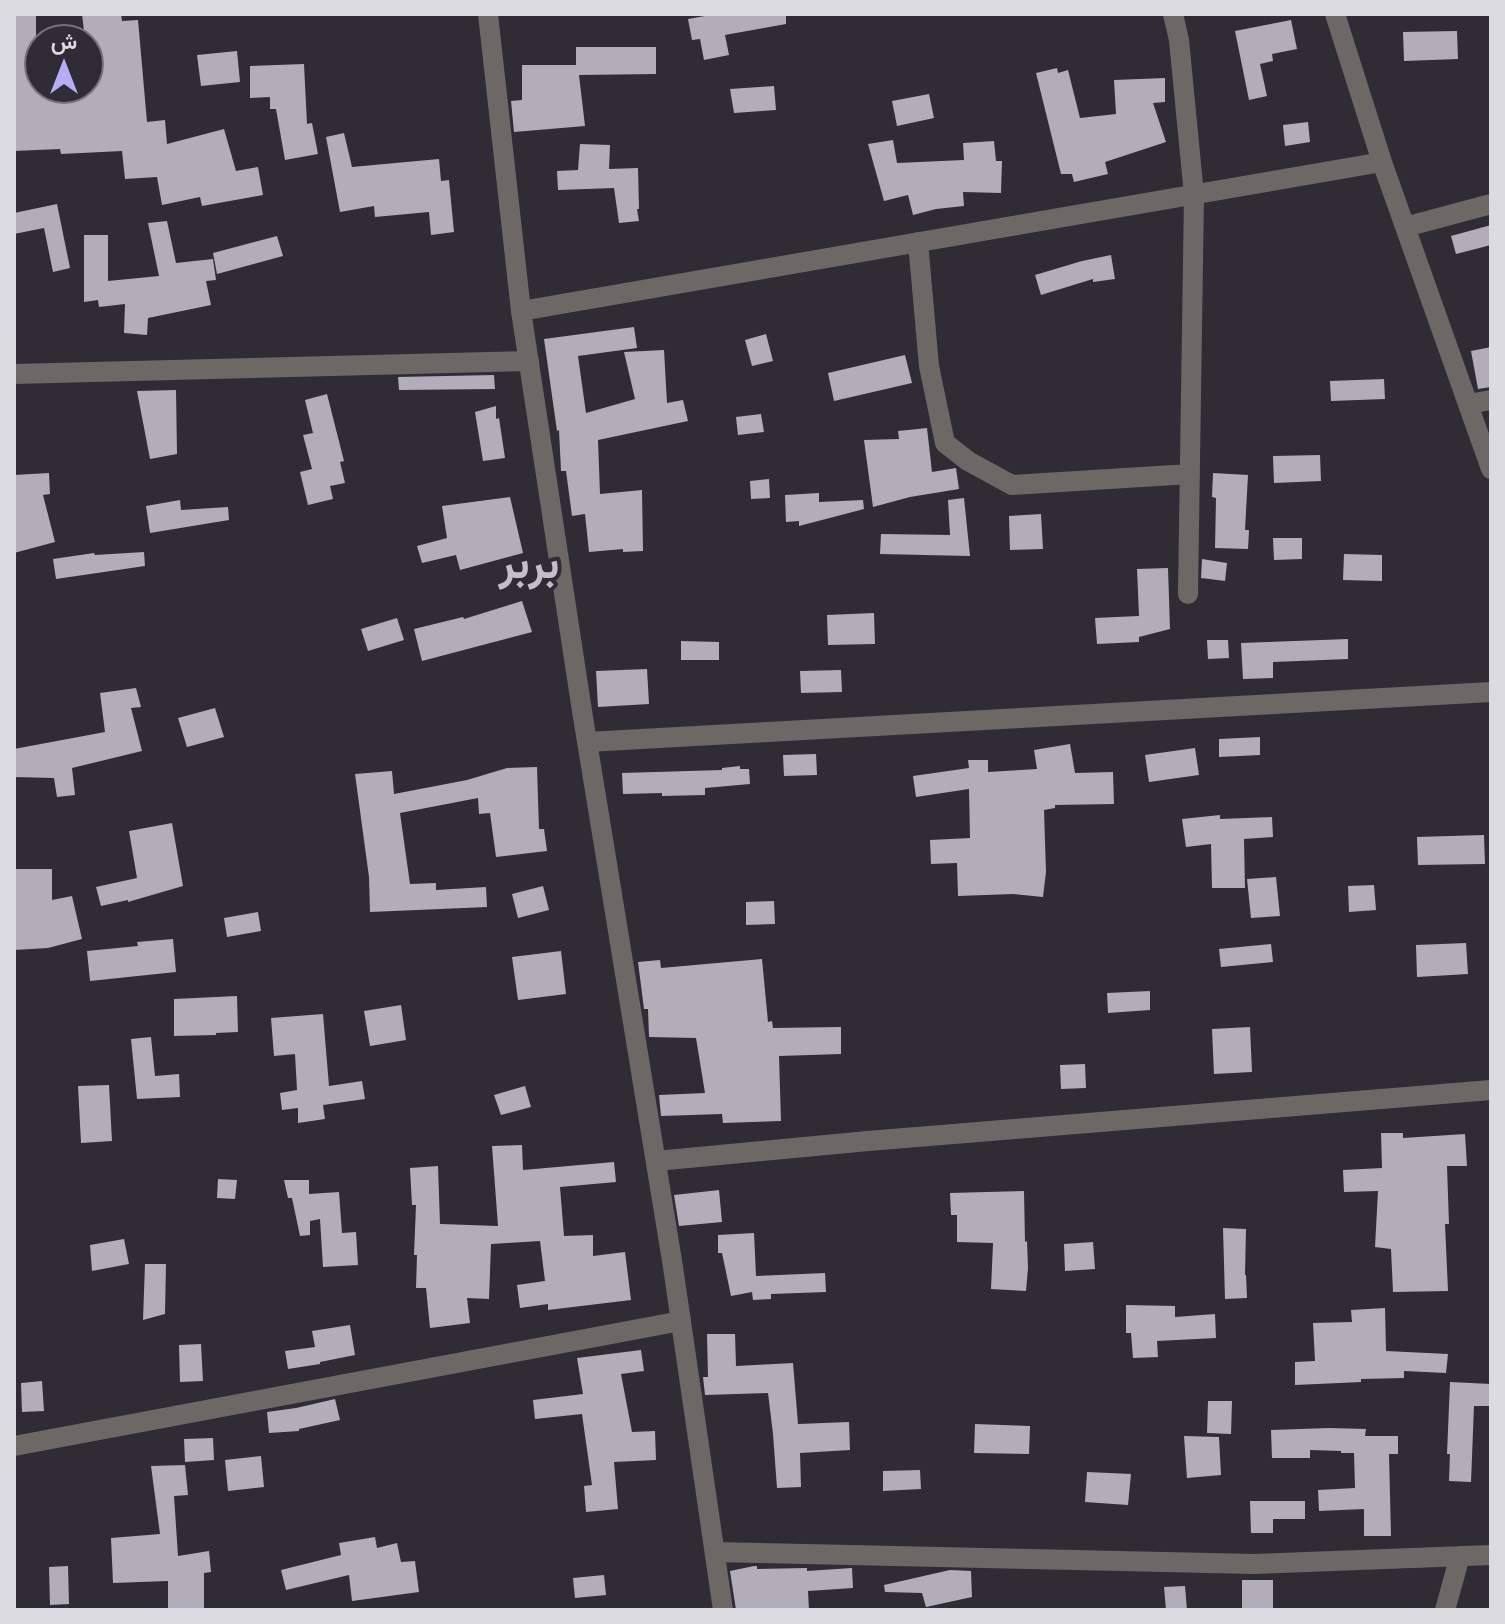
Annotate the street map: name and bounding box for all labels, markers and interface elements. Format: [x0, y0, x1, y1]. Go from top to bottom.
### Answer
north arrow [24, 24, 104, 104]
text: ش [51, 28, 77, 55]
district label: بربر [499, 539, 559, 591]

